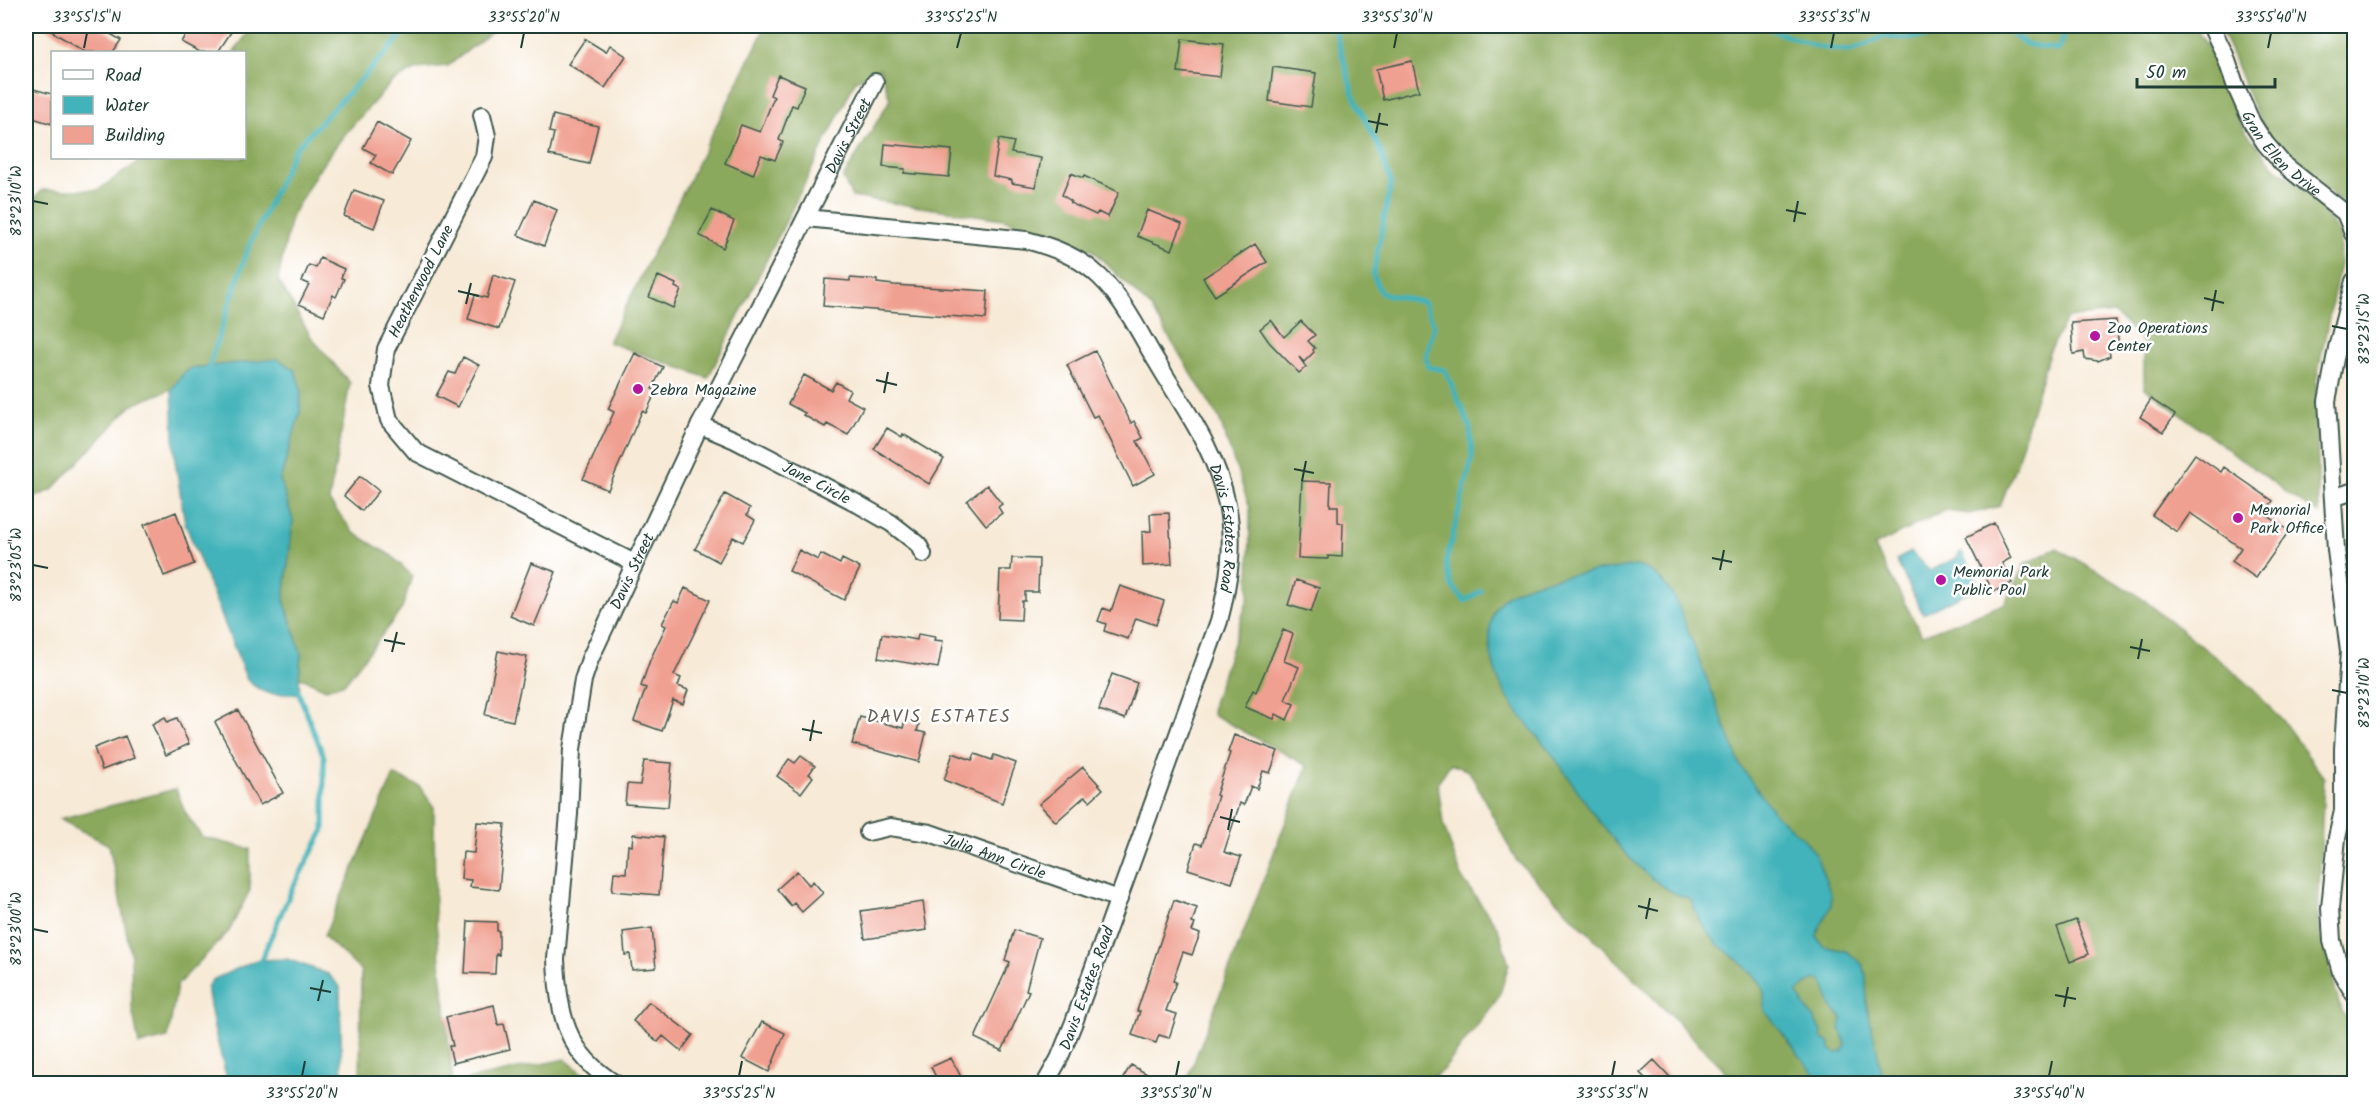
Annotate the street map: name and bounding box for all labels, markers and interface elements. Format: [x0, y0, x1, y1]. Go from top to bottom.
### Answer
text: 33°55'15"N [53, 6, 121, 30]
text: 33°55'20"N [488, 6, 560, 30]
text: 33°55'25"N [925, 6, 997, 30]
text: 33°55'30"N [1361, 6, 1433, 30]
text: 33°55'35"N [1798, 6, 1870, 30]
text: 33°55'40"N [2235, 6, 2307, 30]
legend [51, 51, 246, 159]
scale bar [2137, 51, 2275, 89]
text: 50 m [2146, 59, 2186, 88]
text: Road [105, 62, 142, 91]
text: Water [105, 92, 150, 121]
street label: Davis Street [819, 93, 879, 179]
street label: Gran Ellen Drive [2234, 107, 2326, 204]
text: Building [105, 122, 165, 151]
text: 83°23'10"W [5, 165, 29, 237]
street label: Heatherwood Lane [382, 221, 461, 343]
text: 83°23'15"W [2353, 293, 2377, 365]
place label: Zoo Operations Center [2107, 316, 2208, 359]
marker: Zoo Operations Center [2088, 329, 2102, 343]
place label: Zebra Magazine [650, 378, 757, 403]
marker: Zebra Magazine [631, 382, 645, 396]
street label: Jane Circle [777, 455, 855, 512]
street label: Davis Estates Road [1202, 460, 1242, 595]
place label: Memorial Park Office [2250, 498, 2324, 541]
marker: Memorial Park Office [2231, 511, 2245, 525]
text: 83°23'05"W [5, 528, 29, 602]
street label: Davis Street [604, 528, 662, 614]
place label: Memorial Park Public Pool [1953, 560, 2049, 603]
marker: Memorial Park Public Pool [1934, 573, 1948, 587]
text: 83°23'10"W [2353, 657, 2377, 729]
district label: DAVIS ESTATES [867, 703, 1011, 732]
street label: Julia Ann Circle [940, 828, 1049, 887]
text: 83°23'00"W [5, 892, 29, 966]
street label: Davis Estates Road [1053, 922, 1122, 1054]
text: 33°55'20"N [266, 1082, 338, 1106]
text: 33°55'25"N [703, 1082, 775, 1106]
text: 33°55'30"N [1140, 1082, 1212, 1106]
text: 33°55'35"N [1576, 1082, 1648, 1106]
text: 33°55'40"N [2013, 1082, 2085, 1106]

